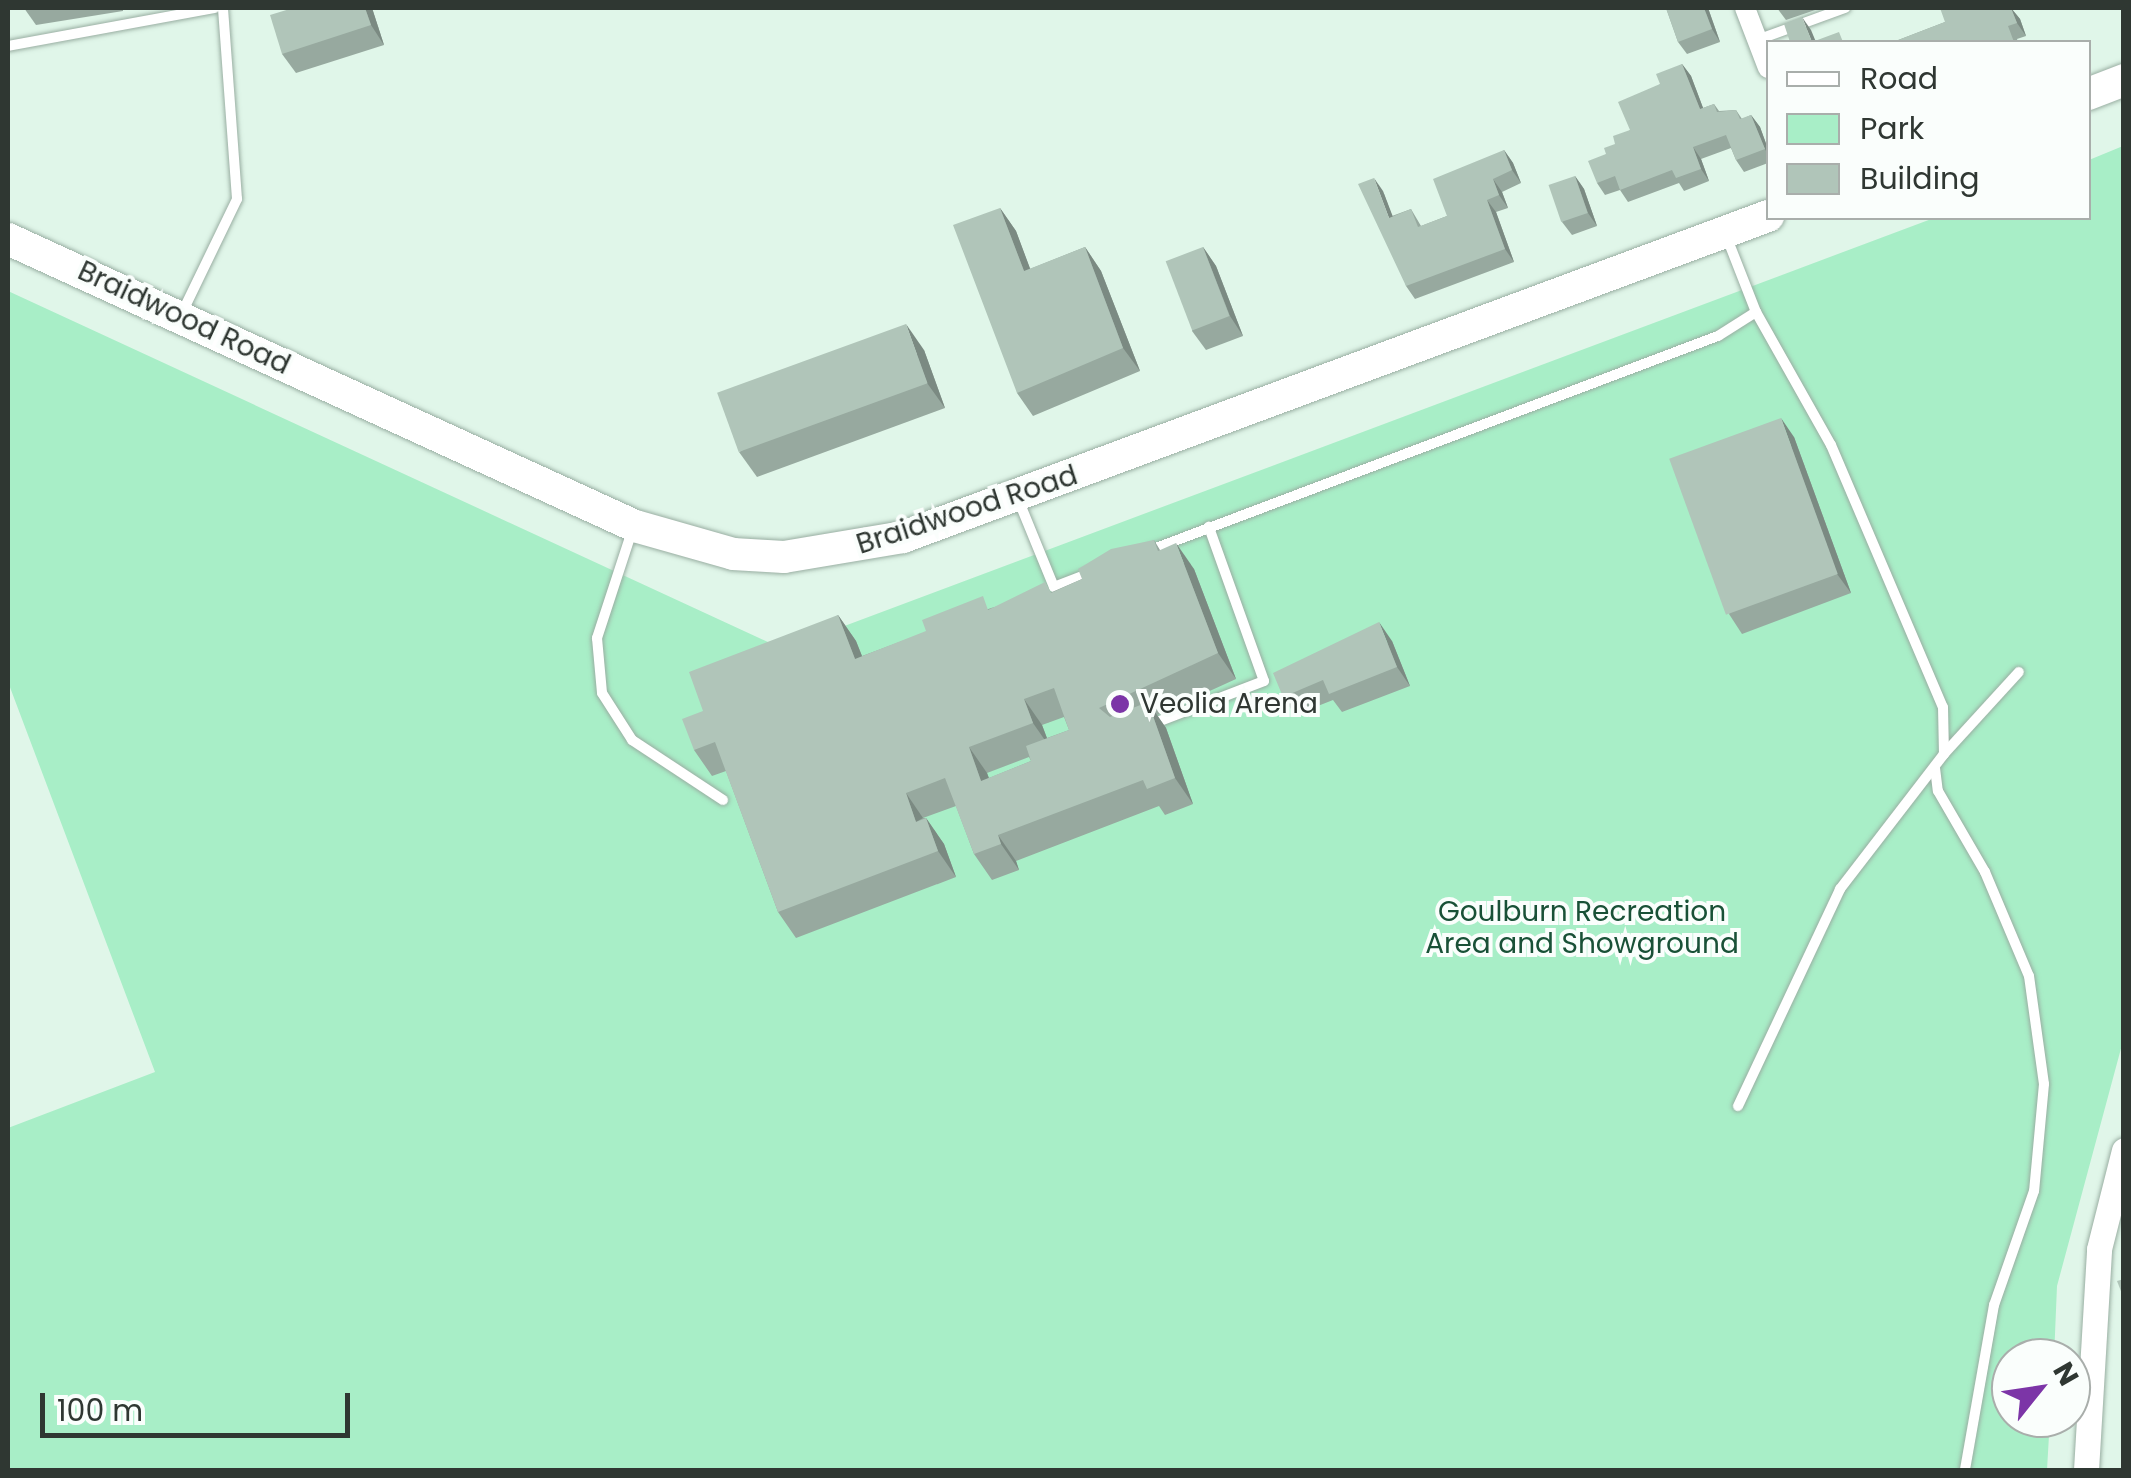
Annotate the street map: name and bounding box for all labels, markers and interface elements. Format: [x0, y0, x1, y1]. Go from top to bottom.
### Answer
legend [1766, 40, 2091, 220]
text: Road [1860, 57, 1938, 100]
text: Park [1860, 107, 1924, 150]
text: Building [1860, 157, 1980, 200]
street label: Braidwood Road [73, 254, 295, 382]
street label: Braidwood Road [852, 458, 1082, 562]
place label: Veolia Arena [1140, 687, 1318, 721]
marker: Veolia Arena [1109, 693, 1131, 715]
park label: Goulburn Recreation Area and Showground [1425, 895, 1739, 961]
north arrow [1991, 1338, 2091, 1438]
text: N [2044, 1355, 2088, 1393]
scale bar [45, 1373, 355, 1435]
text: 100 m [57, 1389, 143, 1432]

